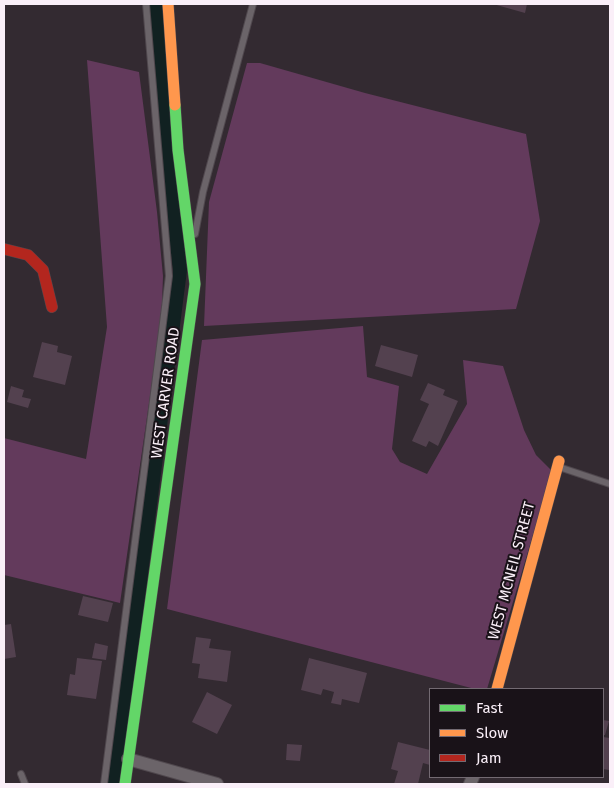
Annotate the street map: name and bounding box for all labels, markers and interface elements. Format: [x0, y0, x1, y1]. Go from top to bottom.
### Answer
street label: WEST CARVER ROAD [148, 326, 184, 460]
street label: WEST MCNEIL STREET [485, 500, 539, 642]
legend [429, 688, 604, 778]
text: Fast [476, 699, 503, 717]
text: Slow [476, 724, 508, 742]
text: Jam [476, 749, 502, 767]

